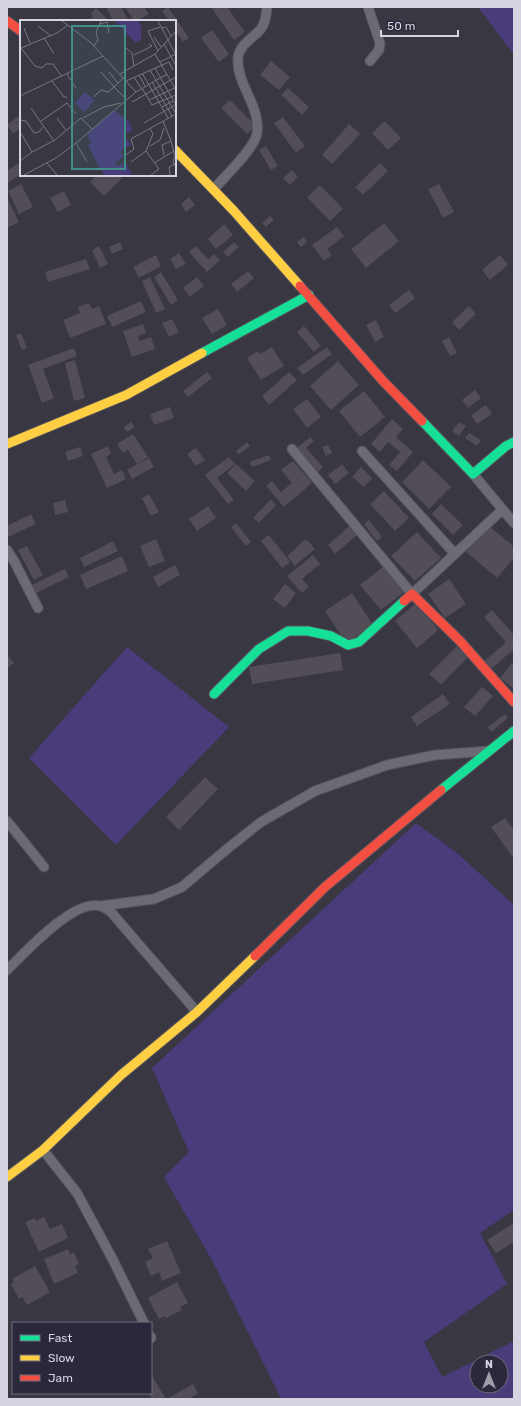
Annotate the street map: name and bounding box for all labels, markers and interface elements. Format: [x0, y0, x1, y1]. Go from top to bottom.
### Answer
scale bar [381, 12, 458, 38]
text: 50 m [387, 19, 415, 33]
inset map [20, 20, 176, 176]
legend [12, 1322, 152, 1394]
text: Fast [48, 1331, 72, 1345]
text: Slow [48, 1351, 75, 1365]
north arrow [469, 1354, 509, 1394]
text: N [485, 1358, 493, 1371]
text: Jam [48, 1371, 73, 1385]

